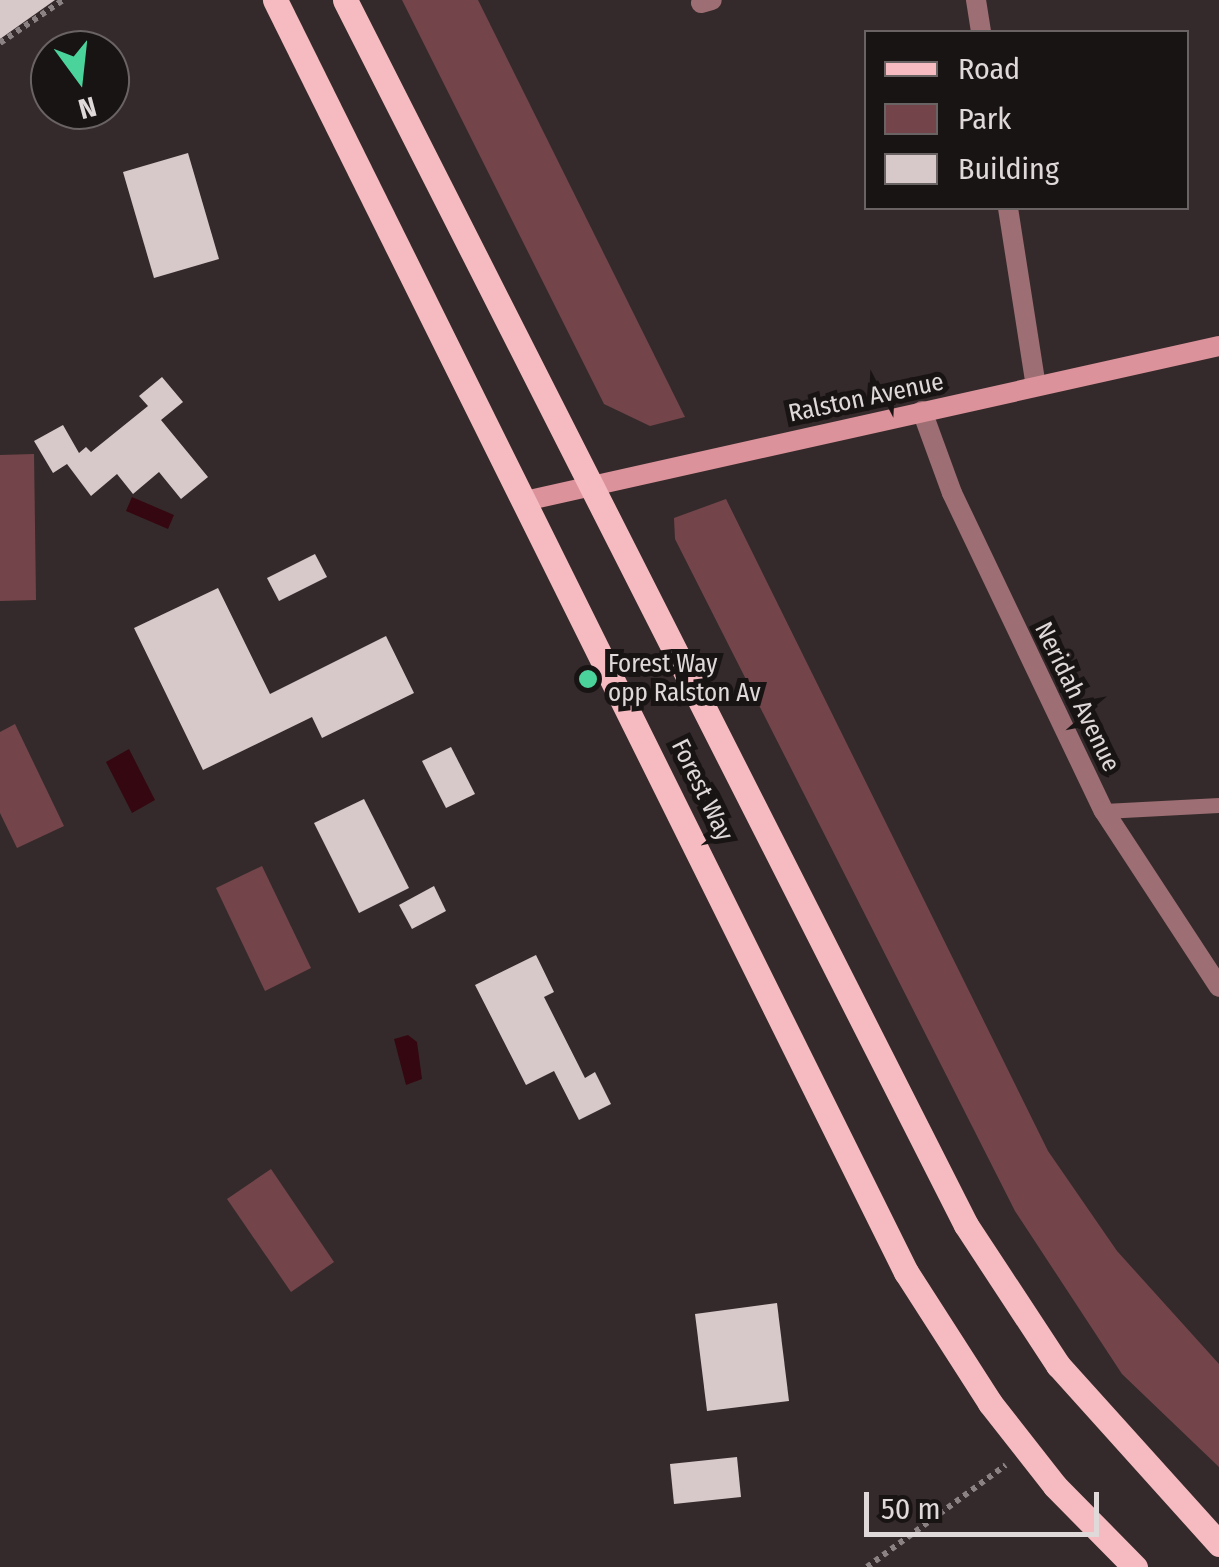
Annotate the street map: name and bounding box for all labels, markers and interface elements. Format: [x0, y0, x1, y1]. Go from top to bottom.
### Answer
north arrow [30, 30, 130, 130]
legend [864, 30, 1189, 210]
text: Road [958, 51, 1020, 87]
text: N [75, 89, 100, 126]
text: Park [958, 101, 1011, 137]
text: Building [958, 151, 1059, 187]
street label: Ralston Avenue [786, 367, 946, 429]
street label: Neridah Avenue [1028, 617, 1126, 777]
place label: Forest Way opp Ralston Av [608, 650, 761, 709]
marker: Forest Way opp Ralston Av [577, 668, 599, 690]
street label: Forest Way [665, 734, 739, 846]
scale bar [869, 1472, 1104, 1534]
text: 50 m [881, 1491, 941, 1527]

